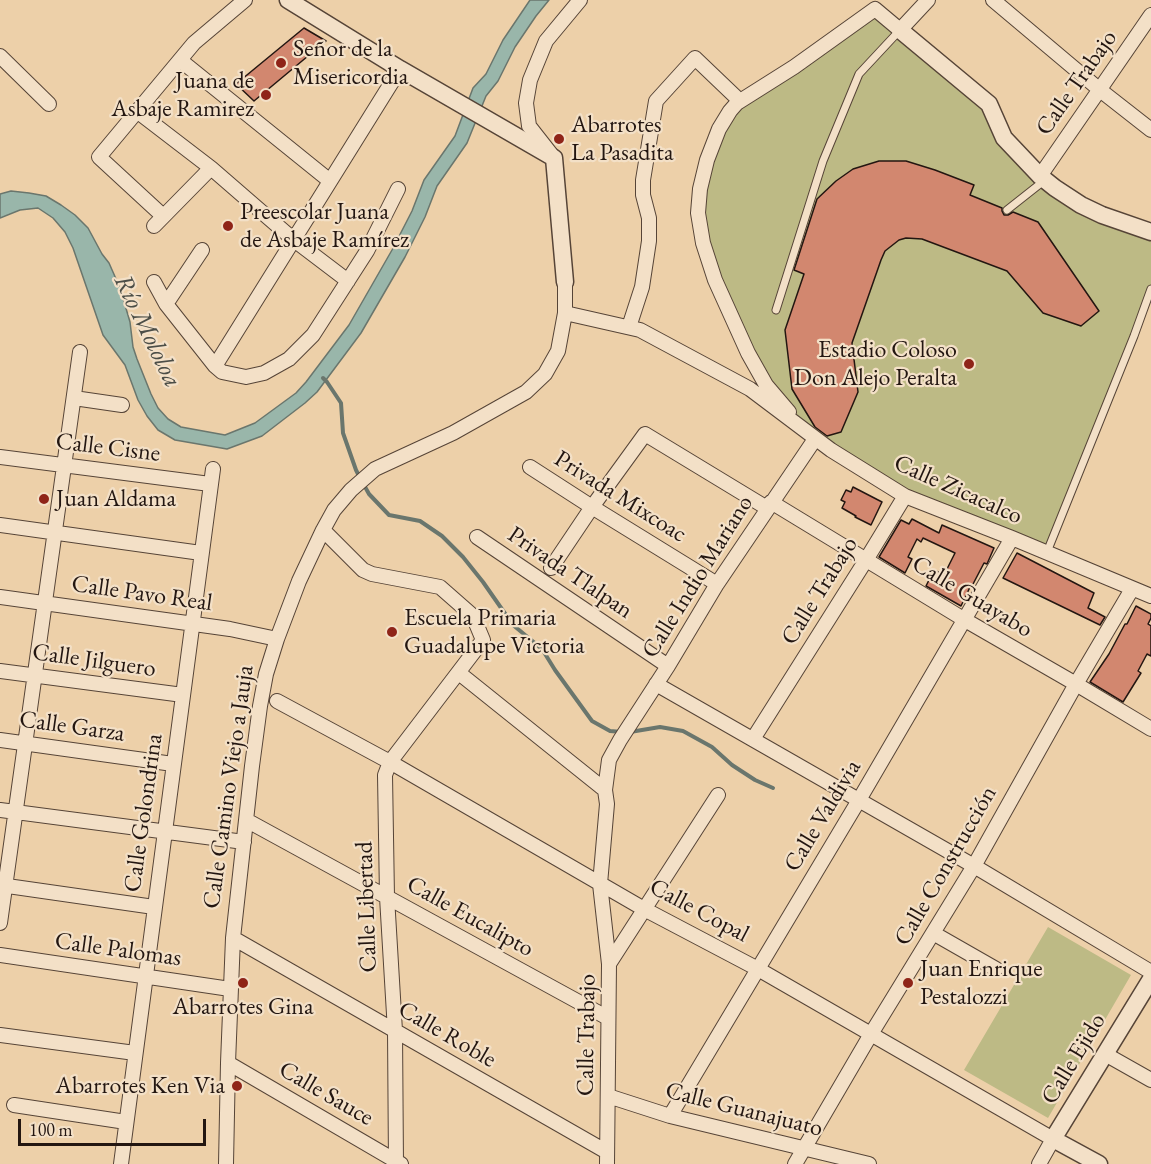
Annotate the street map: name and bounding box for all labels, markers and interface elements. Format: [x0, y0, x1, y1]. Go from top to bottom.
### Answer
street label: Calle Trabajo [1030, 25, 1124, 141]
place label: Señor de la Misericordia [293, 35, 408, 91]
marker: Señor de la Misericordia [274, 56, 288, 70]
place label: Juana de Asbaje Ramirez [111, 67, 254, 123]
marker: Juana de Asbaje Ramirez [259, 88, 273, 102]
place label: Abarrotes La Pasadita [571, 111, 673, 167]
marker: Abarrotes La Pasadita [552, 132, 566, 146]
place label: Preescolar Juana de Asbaje Ramírez [240, 198, 409, 254]
marker: Preescolar Juana de Asbaje Ramírez [221, 219, 235, 233]
water label: Río Mololoa [106, 269, 188, 393]
place label: Estadio Coloso Don Alejo Peralta [794, 336, 957, 392]
marker: Estadio Coloso Don Alejo Peralta [962, 357, 976, 371]
street label: Calle Cisne [54, 427, 162, 469]
street label: Privada Mixcoac [548, 445, 692, 549]
street label: Calle Zicacalco [889, 449, 1027, 531]
place label: Juan Aldama [56, 485, 176, 513]
street label: Calle Indio Mariano [636, 490, 760, 664]
marker: Juan Aldama [37, 492, 51, 506]
street label: Privada Tlalpan [502, 521, 638, 625]
street label: Calle Trabajo [775, 532, 865, 650]
street label: Calle Guayabo [906, 550, 1038, 644]
street label: Calle Pavo Real [70, 570, 214, 618]
place label: Escuela Primaria Guadalupe Victoria [404, 604, 585, 660]
marker: Escuela Primaria Guadalupe Victoria [385, 625, 399, 639]
street label: Calle Jilguero [30, 638, 158, 684]
street label: Calle Camino Viejo a Jauja [198, 663, 260, 911]
street label: Calle Garza [18, 705, 126, 749]
street label: Calle Golondrina [119, 732, 169, 894]
street label: Calle Valdivia [778, 755, 868, 877]
street label: Calle Construcción [889, 781, 1003, 951]
street label: Calle Libertad [350, 841, 384, 973]
street label: Calle Eucalipto [401, 870, 539, 964]
street label: Calle Copal [644, 873, 754, 949]
street label: Calle Palomas [53, 927, 183, 973]
place label: Juan Enrique Pestalozzi [920, 955, 1042, 1011]
street label: Calle Trabajo [572, 974, 602, 1096]
marker: Abarrotes Gina [236, 976, 250, 990]
marker: Juan Enrique Pestalozzi [901, 976, 915, 990]
place label: Abarrotes Gina [172, 993, 314, 1021]
street label: Calle Roble [393, 995, 501, 1075]
street label: Calle Ejido [1036, 1008, 1112, 1110]
street label: Calle Sauce [274, 1055, 378, 1133]
place label: Abarrotes Ken Via [55, 1072, 225, 1100]
street label: Calle Guanajuato [662, 1077, 826, 1143]
marker: Abarrotes Ken Via [230, 1079, 244, 1093]
scale bar [21, 1107, 208, 1145]
text: 100 m [29, 1118, 73, 1141]

